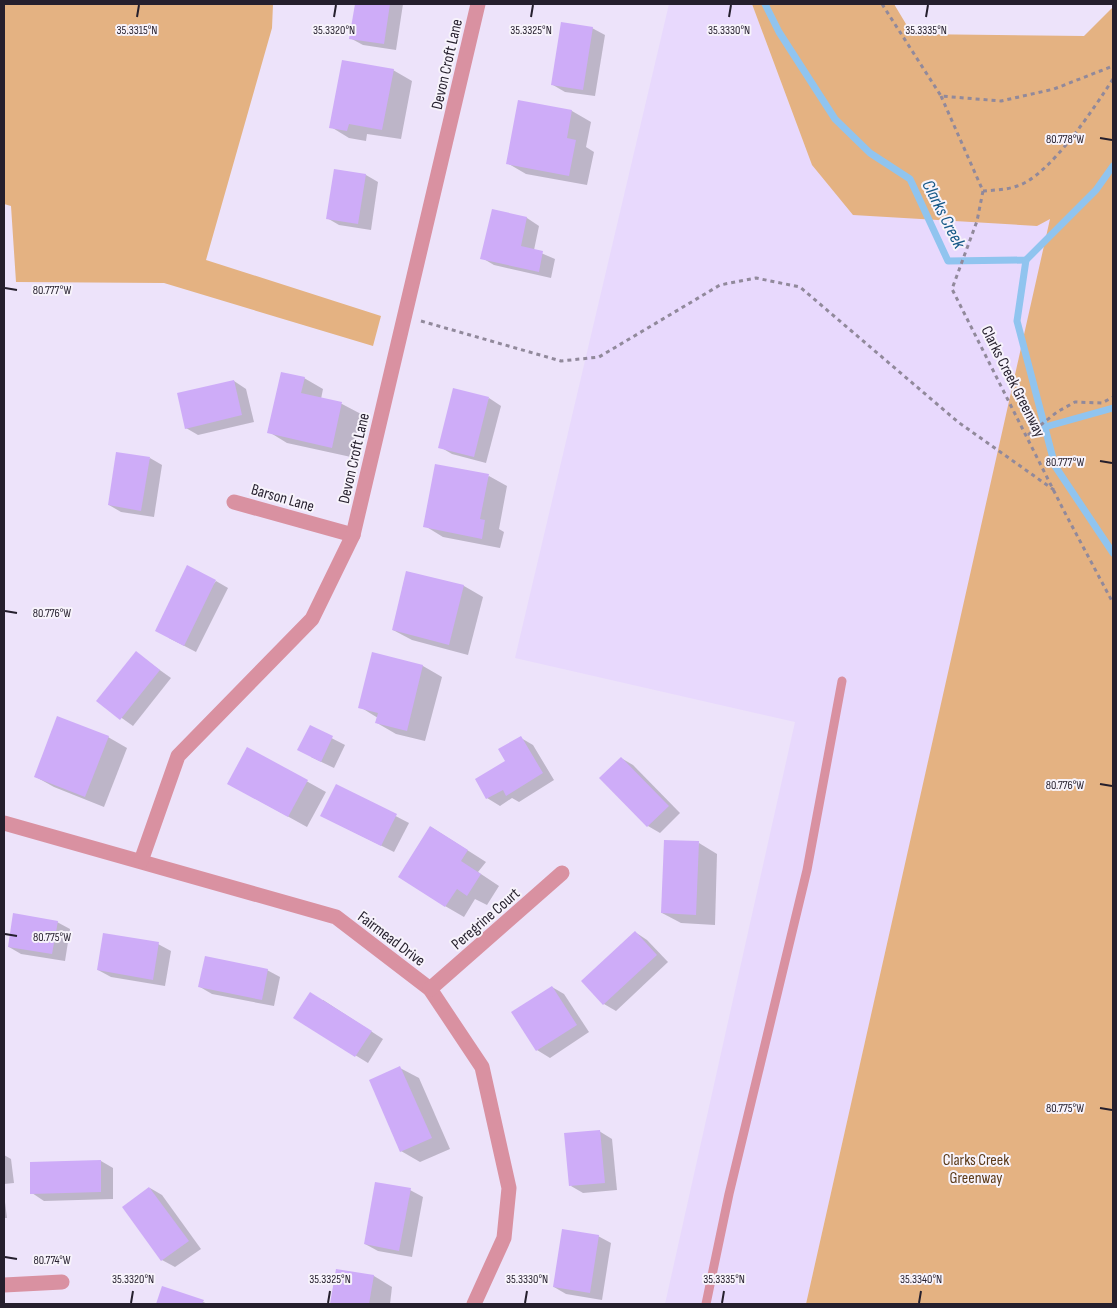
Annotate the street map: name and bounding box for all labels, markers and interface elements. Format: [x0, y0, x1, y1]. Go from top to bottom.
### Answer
street label: Devon Croft Lane [428, 17, 467, 111]
text: 35.3315°N [117, 23, 157, 38]
text: 35.3320°N [313, 23, 355, 38]
text: 35.3325°N [510, 23, 552, 38]
text: 35.3330°N [708, 23, 750, 38]
text: 35.3335°N [905, 23, 947, 38]
text: 80.778°W [1046, 132, 1084, 147]
water label: Clarks Creek [917, 176, 970, 253]
text: 80.777°W [33, 283, 71, 298]
street label: Clarks Creek Greenway [976, 323, 1049, 440]
street label: Devon Croft Lane [335, 411, 374, 505]
text: 80.777°W [1046, 455, 1084, 470]
street label: Barson Lane [249, 480, 316, 517]
text: 80.776°W [33, 606, 71, 621]
text: 80.776°W [1046, 778, 1084, 793]
street label: Peregrine Court [448, 884, 524, 954]
street label: Fairmead Drive [354, 908, 429, 971]
text: 80.775°W [33, 930, 71, 945]
text: 80.775°W [1046, 1101, 1084, 1116]
park label: Clarks Creek Greenway [943, 1151, 1009, 1188]
text: 80.774°W [33, 1253, 71, 1268]
text: 35.3320°N [112, 1272, 154, 1287]
text: 35.3325°N [309, 1272, 351, 1287]
text: 35.3330°N [506, 1272, 548, 1287]
text: 35.3335°N [703, 1272, 745, 1287]
text: 35.3340°N [900, 1272, 942, 1287]

